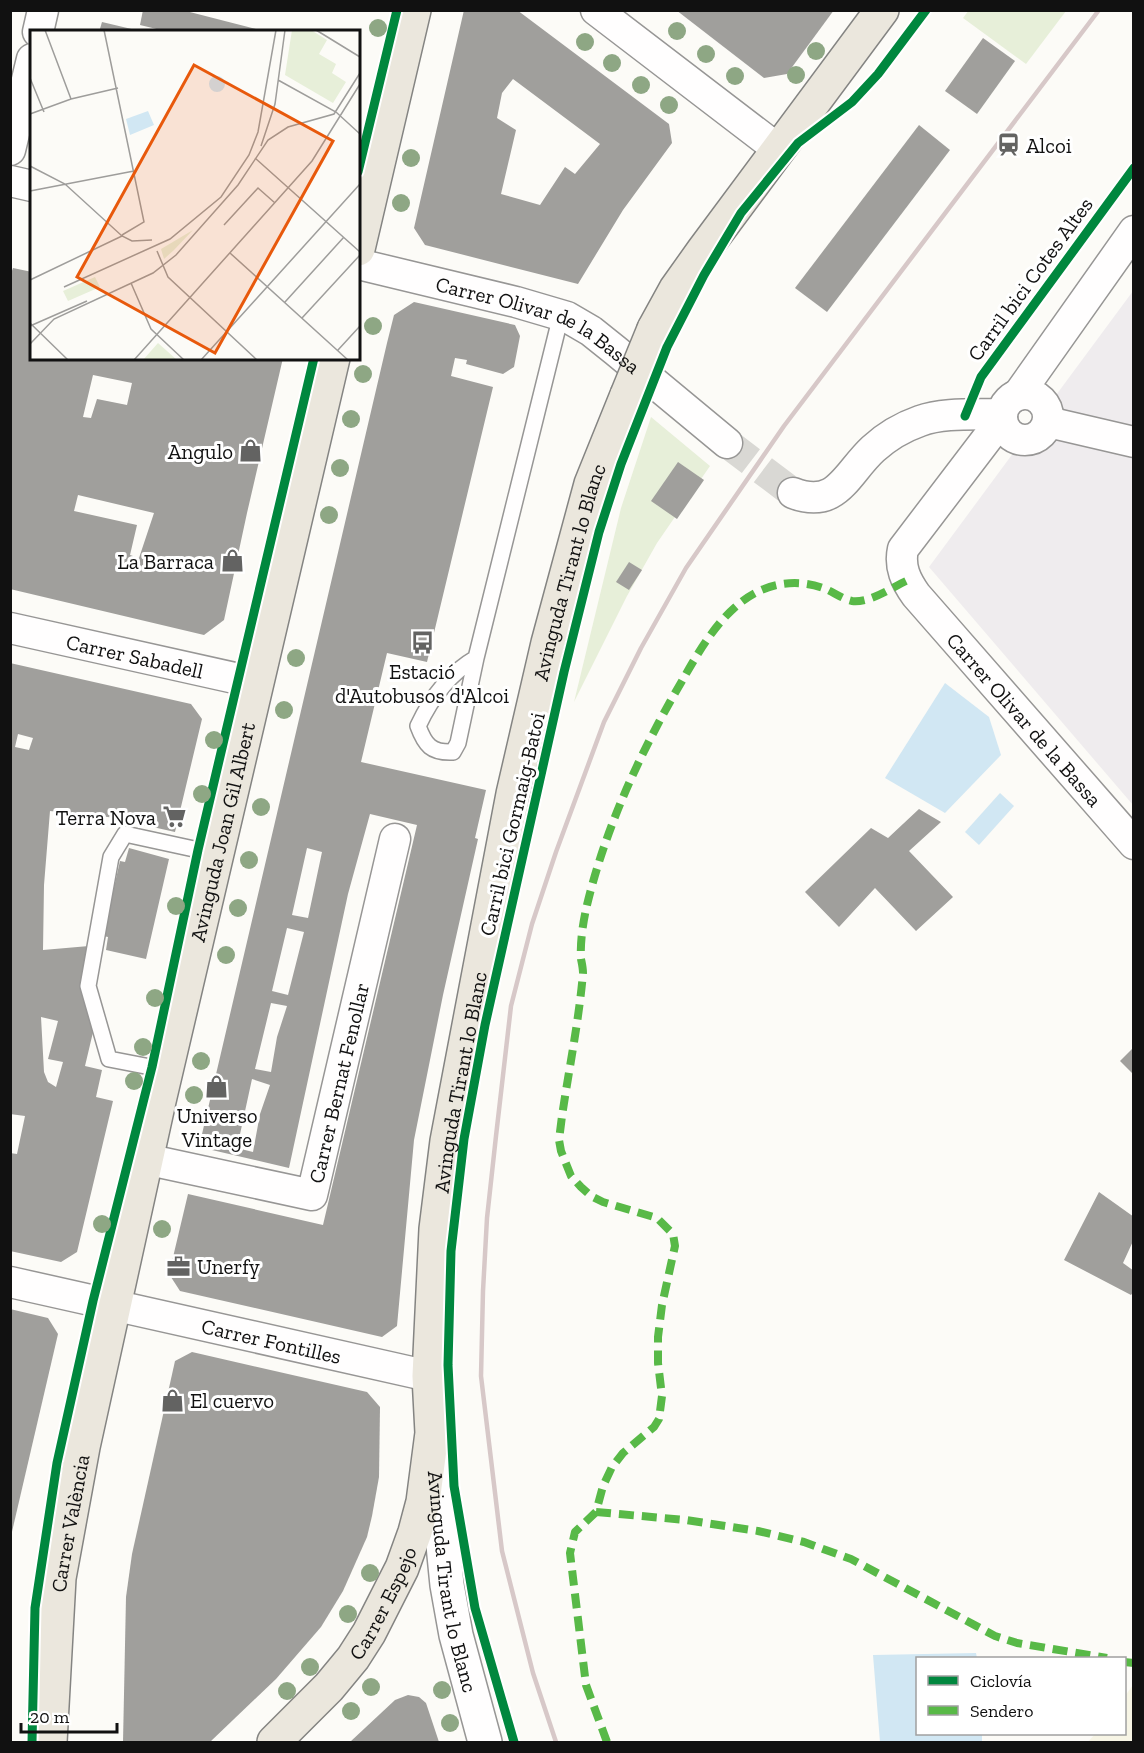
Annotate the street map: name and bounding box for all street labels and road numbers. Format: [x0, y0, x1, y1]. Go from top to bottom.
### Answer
street label: Carril bici Cotes Altes [962, 192, 1098, 366]
street label: Carrer Olivar de la Bassa [433, 271, 646, 379]
street label: Avinguda Tirant lo Blanc [527, 459, 611, 683]
street label: Carrer Olivar de la Bassa [942, 627, 1108, 811]
street label: Carrer Sabadell [64, 628, 206, 683]
street label: Carril bici Gormaig-Batoi [474, 710, 550, 938]
street label: Avinguda Joan Gil Albert [184, 720, 260, 944]
street label: Avinguda Tirant lo Blanc [428, 969, 491, 1194]
street label: Carrer Bernat Fenollar [303, 980, 374, 1185]
street label: Carrer Fontilles [199, 1313, 344, 1368]
street label: Carrer València [46, 1452, 94, 1593]
street label: Avinguda Tirant lo Blanc [423, 1470, 483, 1695]
street label: Carrer Espejo [343, 1543, 421, 1664]

